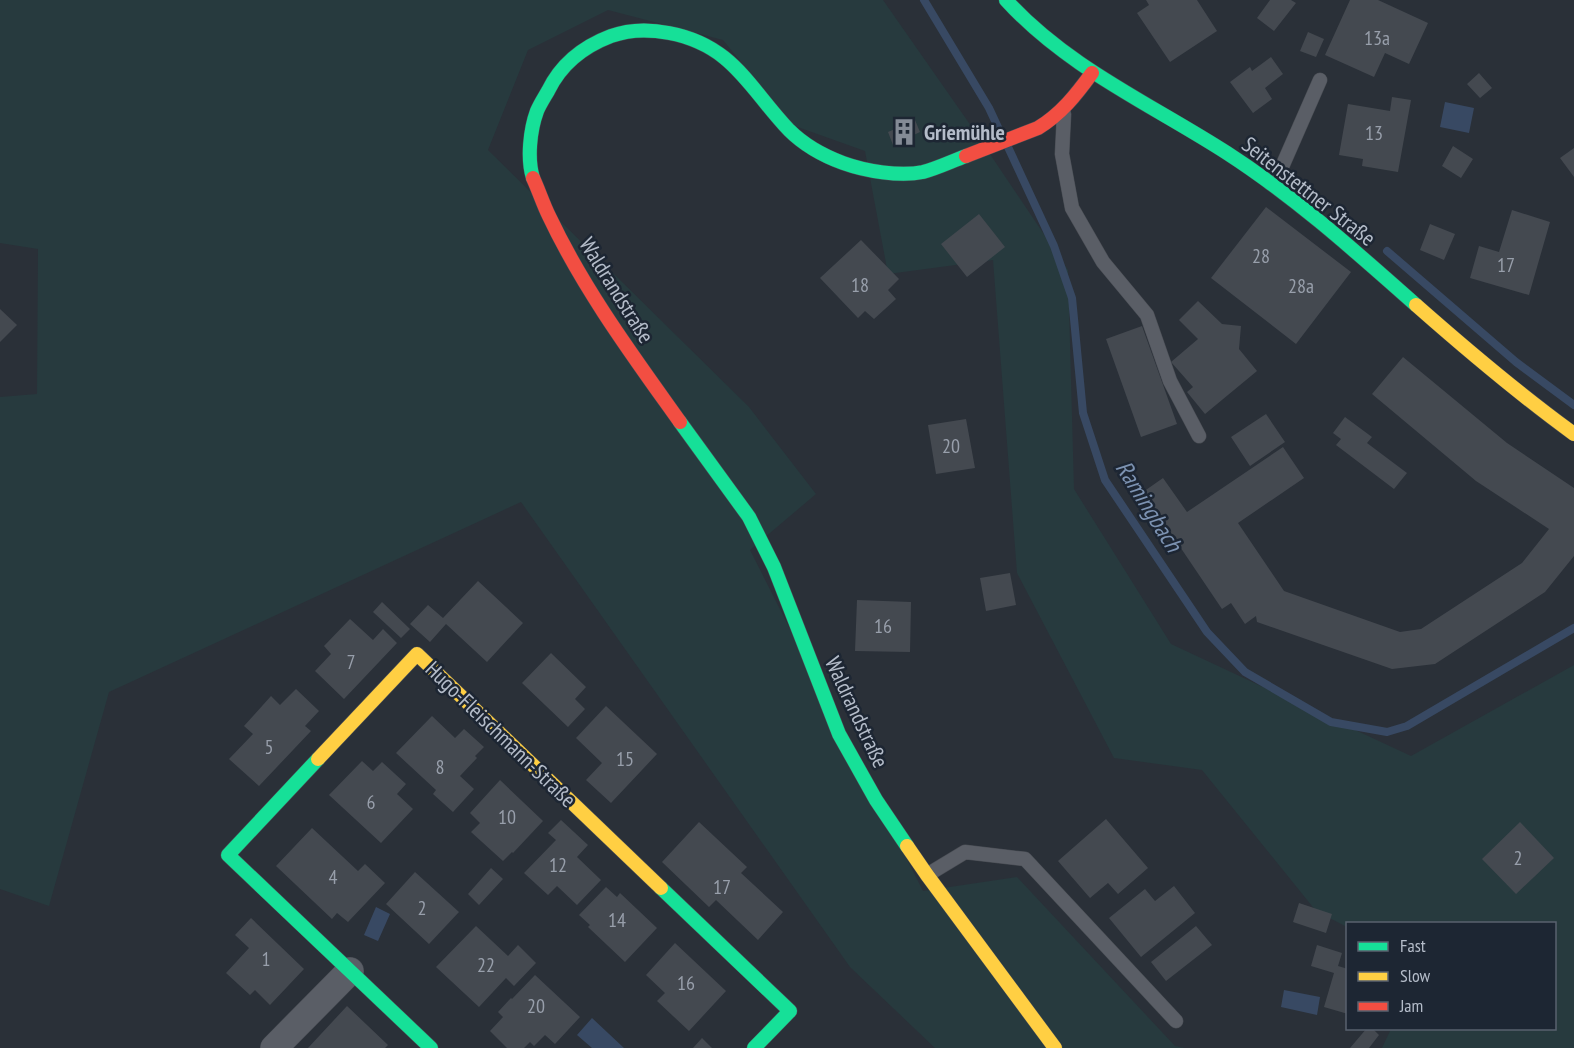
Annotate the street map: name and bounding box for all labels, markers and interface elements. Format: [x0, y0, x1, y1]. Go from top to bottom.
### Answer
house number: 13a [1364, 25, 1390, 51]
building icon: Griemühle [889, 117, 919, 147]
place label: Griemühle [924, 118, 1005, 146]
house number: 13 [1365, 120, 1383, 146]
street label: Seitenstettner Straße [1237, 130, 1381, 252]
street label: Waldrandstraße [573, 232, 661, 348]
house number: 28 [1252, 243, 1270, 269]
house number: 17 [1497, 252, 1515, 278]
house number: 18 [851, 272, 869, 298]
house number: 28a [1288, 273, 1314, 299]
house number: 20 [942, 433, 960, 459]
water label: Ramingbach [1109, 455, 1190, 559]
house number: 16 [874, 613, 892, 639]
house number: 7 [347, 649, 356, 675]
street label: Waldrandstraße [819, 652, 895, 772]
street label: Hugo-Fleischmann-Straße [420, 655, 582, 813]
house number: 5 [265, 734, 274, 760]
house number: 15 [616, 746, 634, 772]
house number: 8 [436, 754, 445, 780]
house number: 6 [367, 789, 376, 815]
house number: 10 [498, 804, 516, 830]
house number: 2 [1514, 845, 1523, 871]
house number: 12 [549, 852, 567, 878]
house number: 4 [329, 864, 338, 890]
house number: 17 [713, 874, 731, 900]
house number: 2 [418, 895, 427, 921]
house number: 14 [608, 907, 626, 933]
legend [1346, 922, 1556, 1030]
text: Fast [1400, 934, 1426, 957]
house number: 1 [262, 946, 271, 972]
house number: 22 [477, 952, 495, 978]
text: Slow [1400, 964, 1431, 987]
house number: 16 [677, 970, 695, 996]
house number: 20 [527, 993, 545, 1019]
text: Jam [1399, 994, 1423, 1017]

